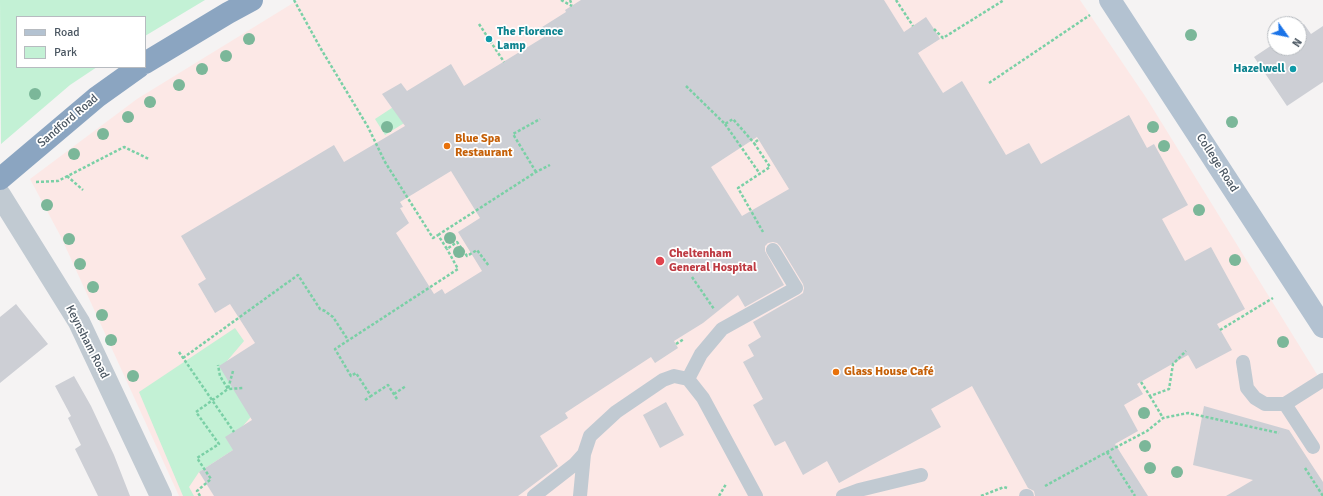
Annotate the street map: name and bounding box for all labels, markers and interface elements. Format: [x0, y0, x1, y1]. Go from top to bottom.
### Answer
legend [16, 16, 146, 68]
north arrow [1267, 16, 1307, 56]
text: Road [54, 25, 80, 40]
place label: The Florence Lamp [497, 25, 563, 53]
marker: The Florence Lamp [484, 34, 494, 44]
text: N [1289, 36, 1304, 49]
text: Park [54, 45, 77, 60]
place label: Hazelwell [1233, 62, 1285, 76]
marker: Hazelwell [1288, 64, 1298, 74]
street label: Sandford Road [35, 91, 101, 151]
street label: College Road [1193, 131, 1241, 195]
place label: Blue Spa Restaurant [455, 132, 513, 160]
marker: Blue Spa Restaurant [442, 141, 452, 151]
place label: Cheltenham General Hospital [669, 247, 757, 275]
marker: Cheltenham General Hospital [654, 255, 666, 267]
street label: Keynsham Road [62, 303, 112, 381]
place label: Glass House Café [844, 365, 934, 379]
marker: Glass House Café [831, 367, 841, 377]

